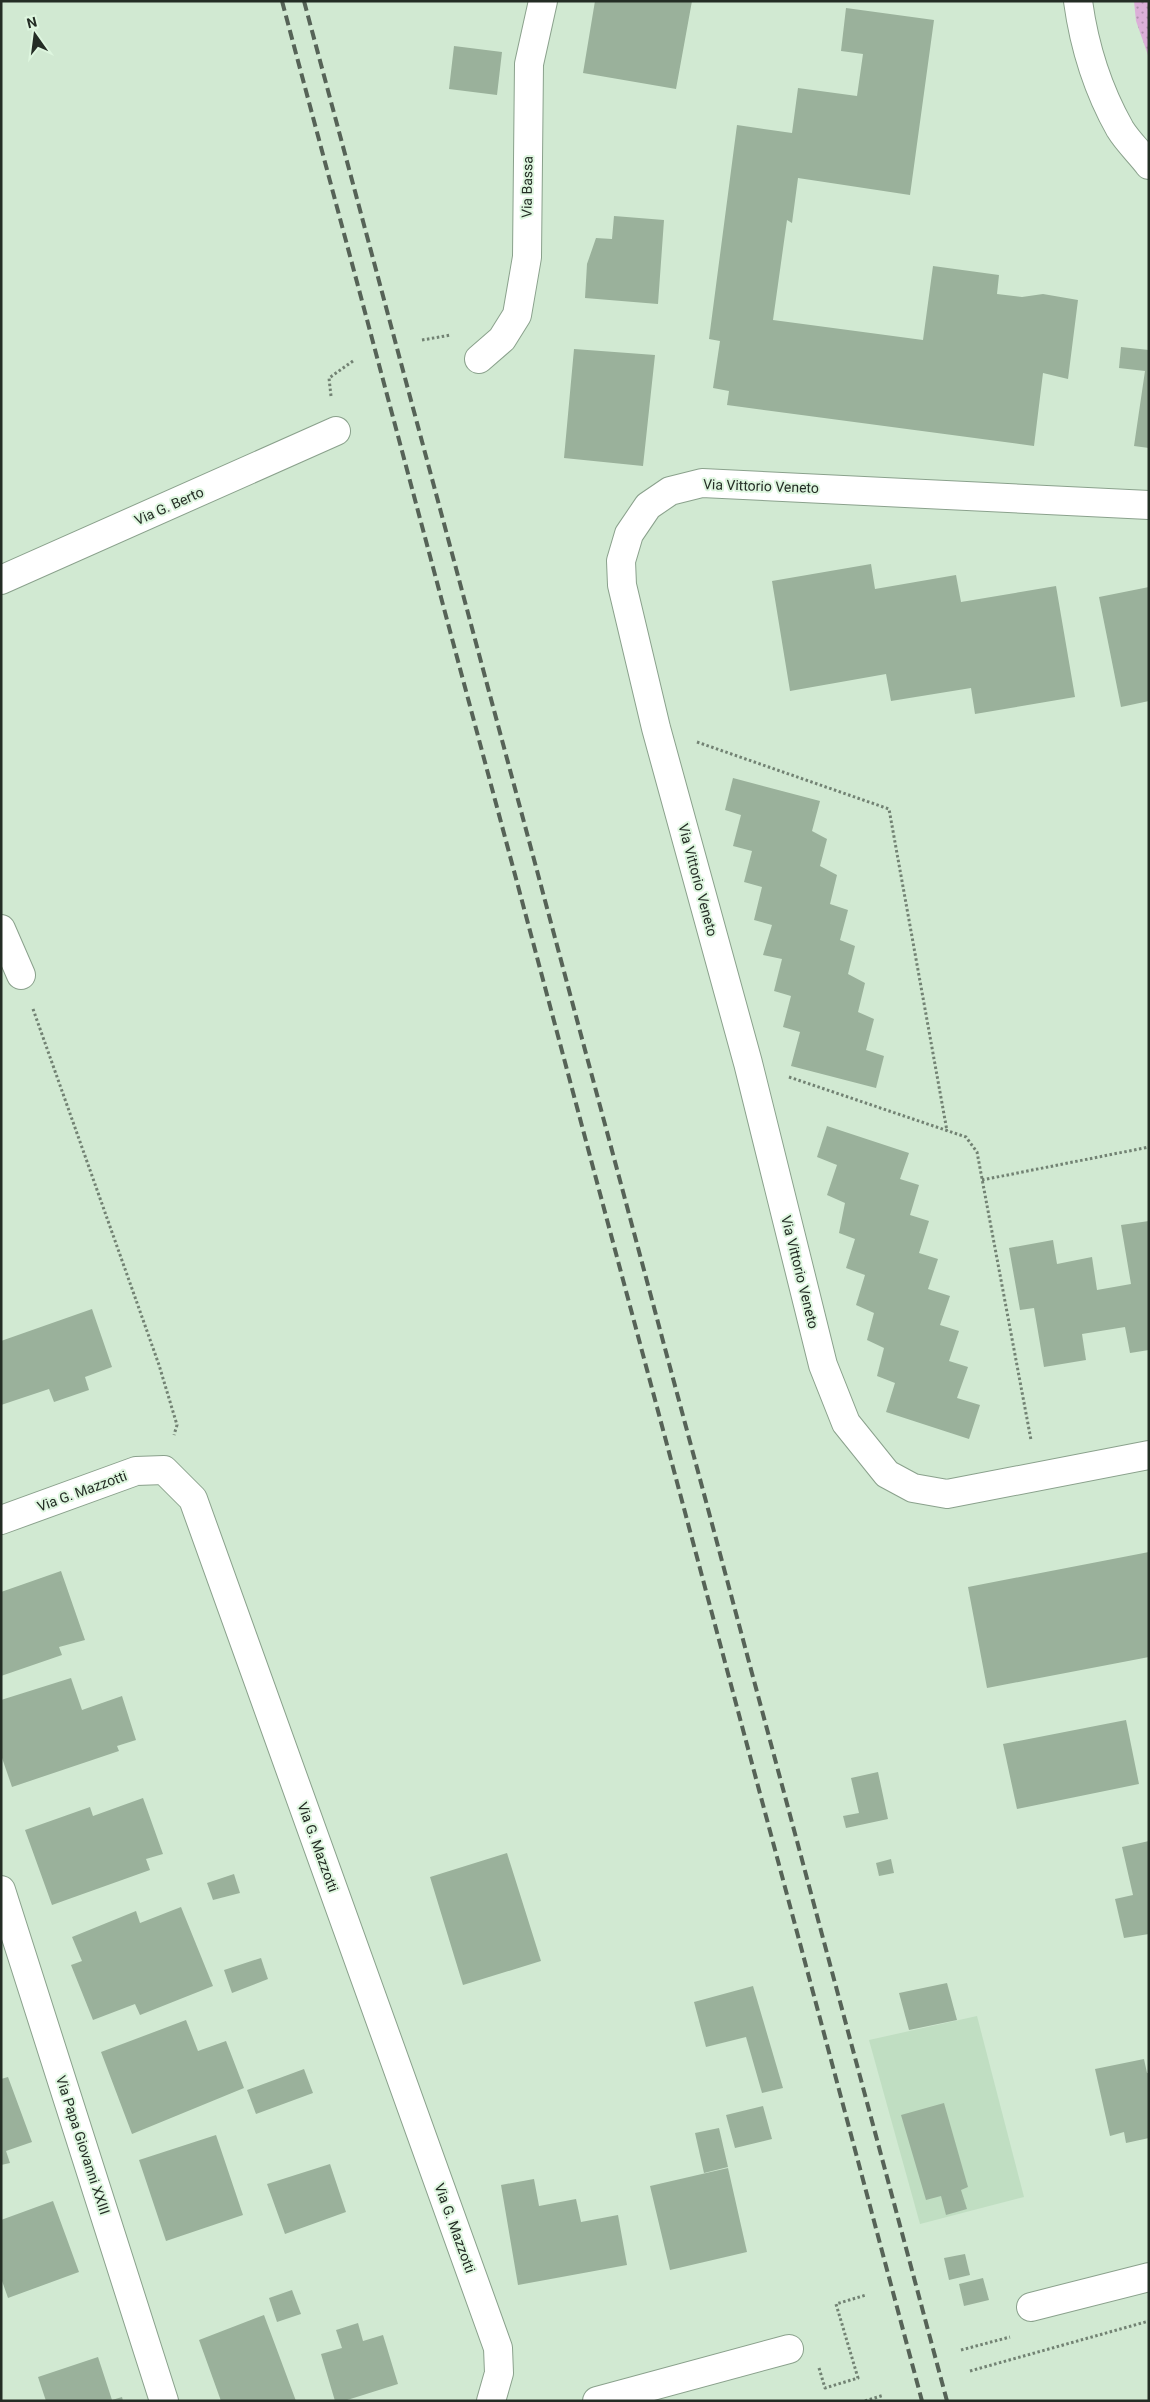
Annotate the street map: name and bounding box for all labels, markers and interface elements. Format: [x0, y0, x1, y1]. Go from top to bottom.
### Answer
north arrow [10, 10, 60, 60]
text: N [25, 13, 39, 31]
street label: Via Bassa [518, 156, 536, 218]
street label: Via Vittorio Veneto [703, 476, 819, 496]
street label: Via G. Berto [132, 484, 206, 528]
street label: Via Vittorio Veneto [675, 822, 721, 938]
street label: Via Vittorio Veneto [778, 1214, 822, 1330]
street label: Via G. Mazzotti [35, 1467, 129, 1515]
street label: Via G. Mazzotti [294, 1800, 342, 1894]
street label: Via Papa Giovanni XXIII [53, 2073, 113, 2217]
street label: Via G. Mazzotti [431, 2181, 479, 2275]

